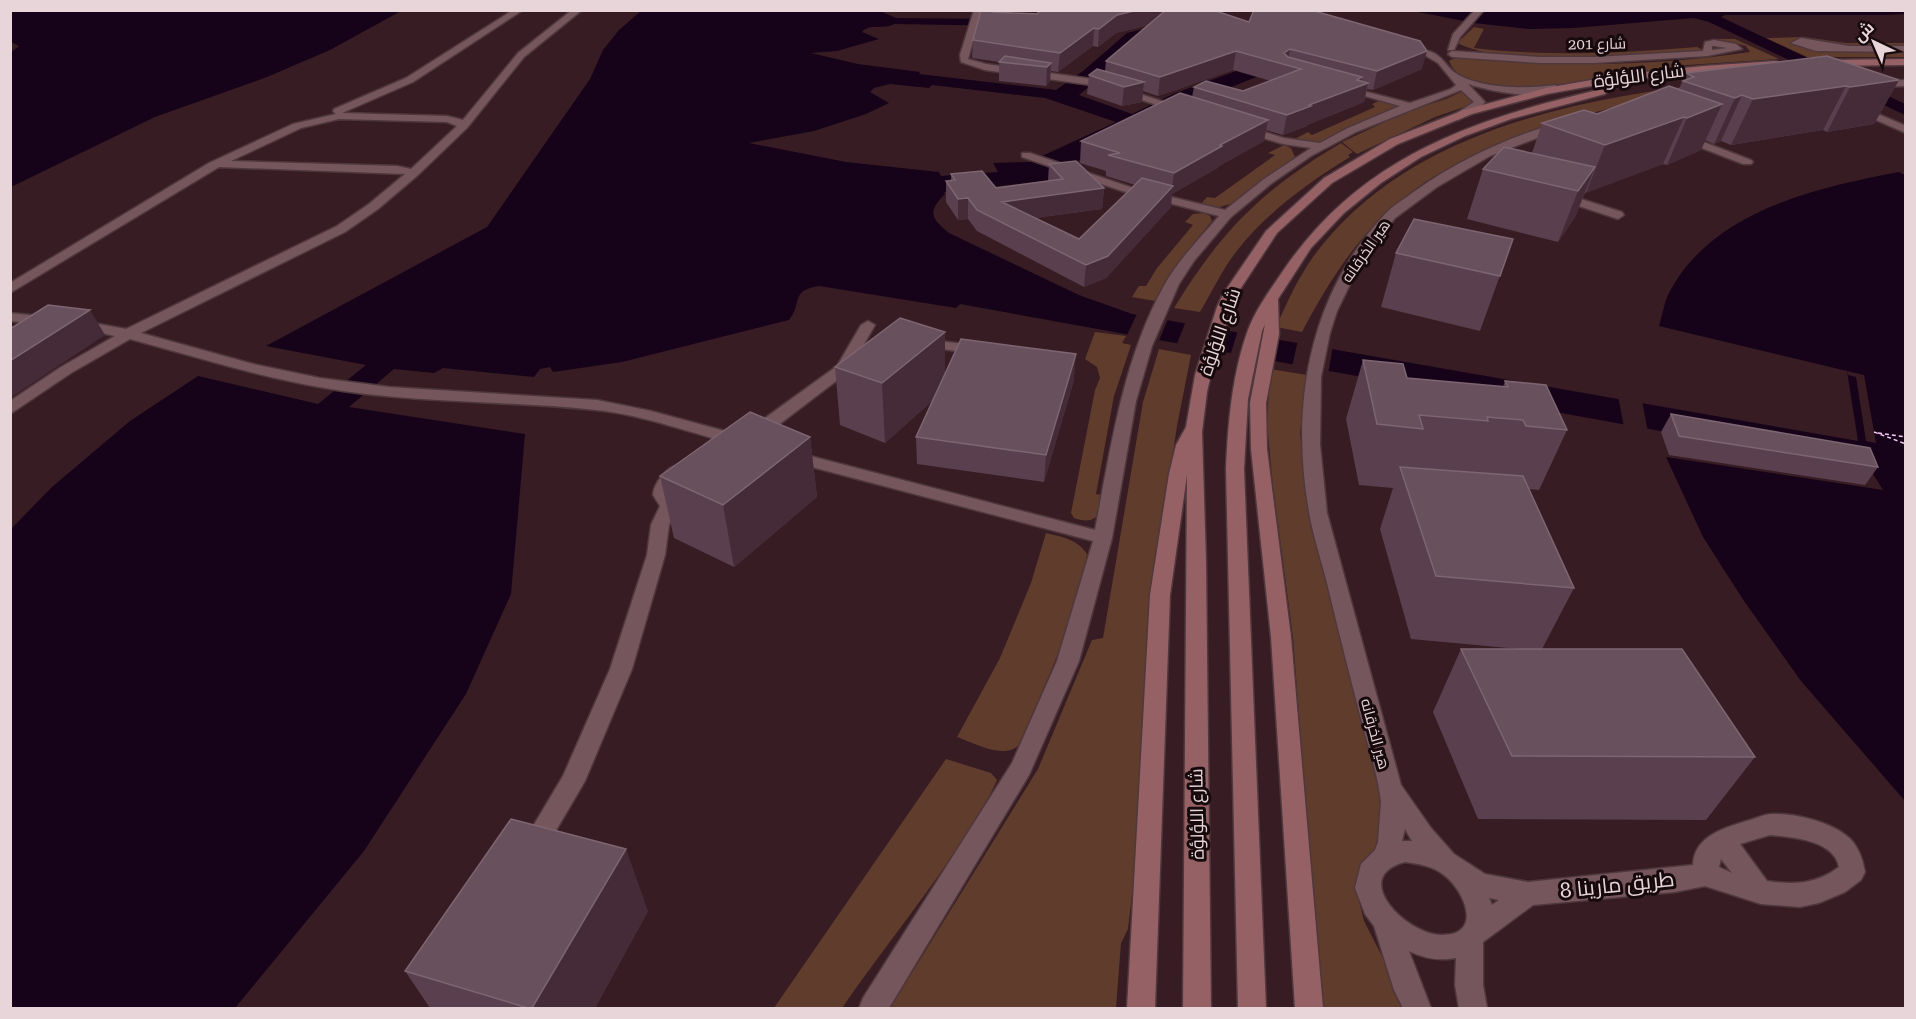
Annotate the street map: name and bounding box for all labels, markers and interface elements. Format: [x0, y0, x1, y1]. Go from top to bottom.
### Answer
north arrow [1844, 12, 1904, 72]
text: ش [1850, 18, 1878, 46]
street label: شارع 201 [1568, 34, 1626, 56]
street label: شارع اللؤلؤة [1592, 60, 1686, 93]
street label: هير الخرقانه [1338, 216, 1394, 286]
street label: شارع اللؤلؤة [1195, 285, 1246, 379]
street label: هير الخرقانه [1357, 697, 1393, 771]
street label: شارع اللؤلؤة [1185, 768, 1210, 860]
street label: طريق مارينا 8 [1558, 867, 1676, 904]

